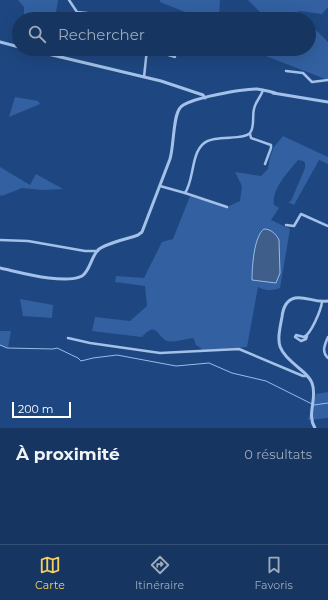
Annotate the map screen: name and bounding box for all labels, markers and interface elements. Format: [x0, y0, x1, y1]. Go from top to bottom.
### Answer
search box [12, 12, 316, 56]
icon: search [26, 23, 48, 45]
text: Rechercher [58, 25, 145, 44]
scale bar [12, 400, 71, 419]
text: 200 m [18, 402, 53, 416]
text: À proximité [16, 444, 120, 464]
text: 0 résultats [244, 446, 312, 462]
tab: Carte [35, 554, 65, 592]
tab: Itinéraire [135, 554, 184, 592]
tab: Favoris [254, 554, 293, 592]

